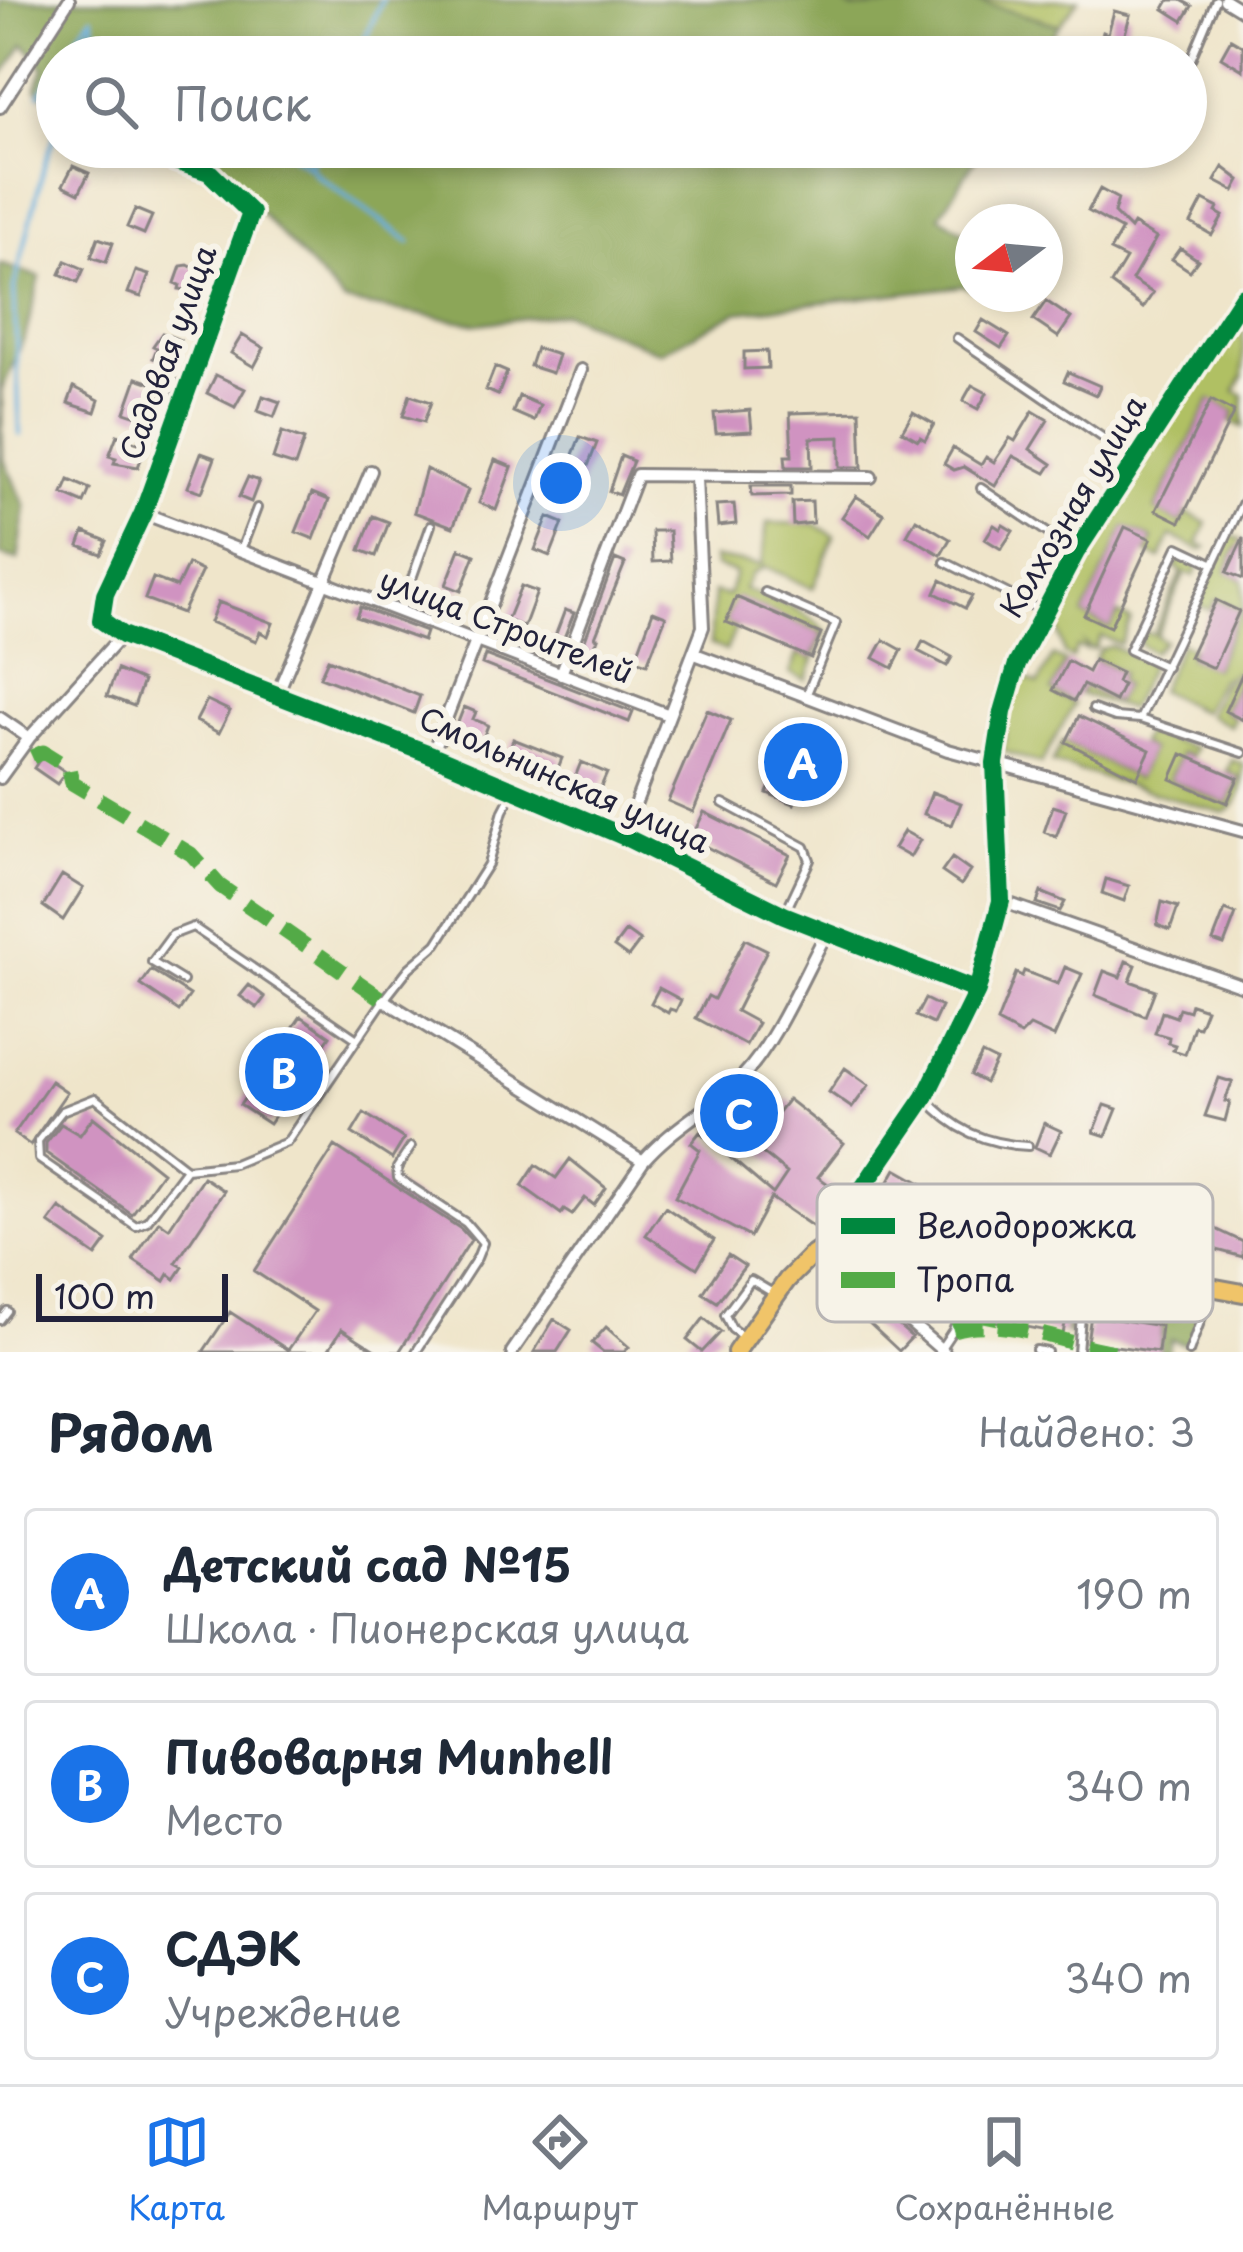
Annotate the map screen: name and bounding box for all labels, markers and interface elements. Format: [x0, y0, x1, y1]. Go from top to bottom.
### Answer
search box [36, 36, 1207, 168]
text: Поиск [174, 68, 311, 136]
icon: search [78, 69, 144, 135]
north arrow [955, 204, 1063, 312]
street label: Садовая улица [107, 238, 226, 466]
street label: Колхозная улица [988, 386, 1156, 625]
your location [531, 453, 591, 513]
street label: улица Строителей [374, 556, 640, 694]
street label: Смольнинская улица [412, 694, 718, 863]
pin: A [764, 717, 842, 807]
pin: B [245, 1027, 323, 1117]
pin: C [700, 1068, 778, 1158]
legend [817, 1184, 1213, 1322]
text: Велодорожка [916, 1199, 1136, 1249]
text: Тропа [916, 1253, 1015, 1303]
scale bar [36, 1268, 228, 1321]
text: 100 m [54, 1270, 155, 1320]
text: Рядом [48, 1392, 214, 1469]
text: Найдено: 3 [978, 1401, 1195, 1460]
text: Детский сад №15 [165, 1529, 572, 1597]
text: A [75, 1563, 105, 1622]
text: 190 m [1076, 1563, 1192, 1622]
text: Школа · Пионерская улица [165, 1597, 689, 1656]
text: Пивоварня Munhell [165, 1721, 613, 1789]
text: B [77, 1755, 103, 1814]
text: 340 m [1064, 1755, 1192, 1814]
text: Место [165, 1789, 284, 1848]
text: СДЭК [165, 1913, 301, 1981]
text: C [75, 1947, 105, 2006]
text: 340 m [1064, 1947, 1192, 2006]
text: Учреждение [165, 1981, 402, 2040]
tab: Карта [128, 2109, 225, 2231]
tab: Маршрут [482, 2109, 638, 2231]
tab: Сохранённые [894, 2109, 1115, 2231]

